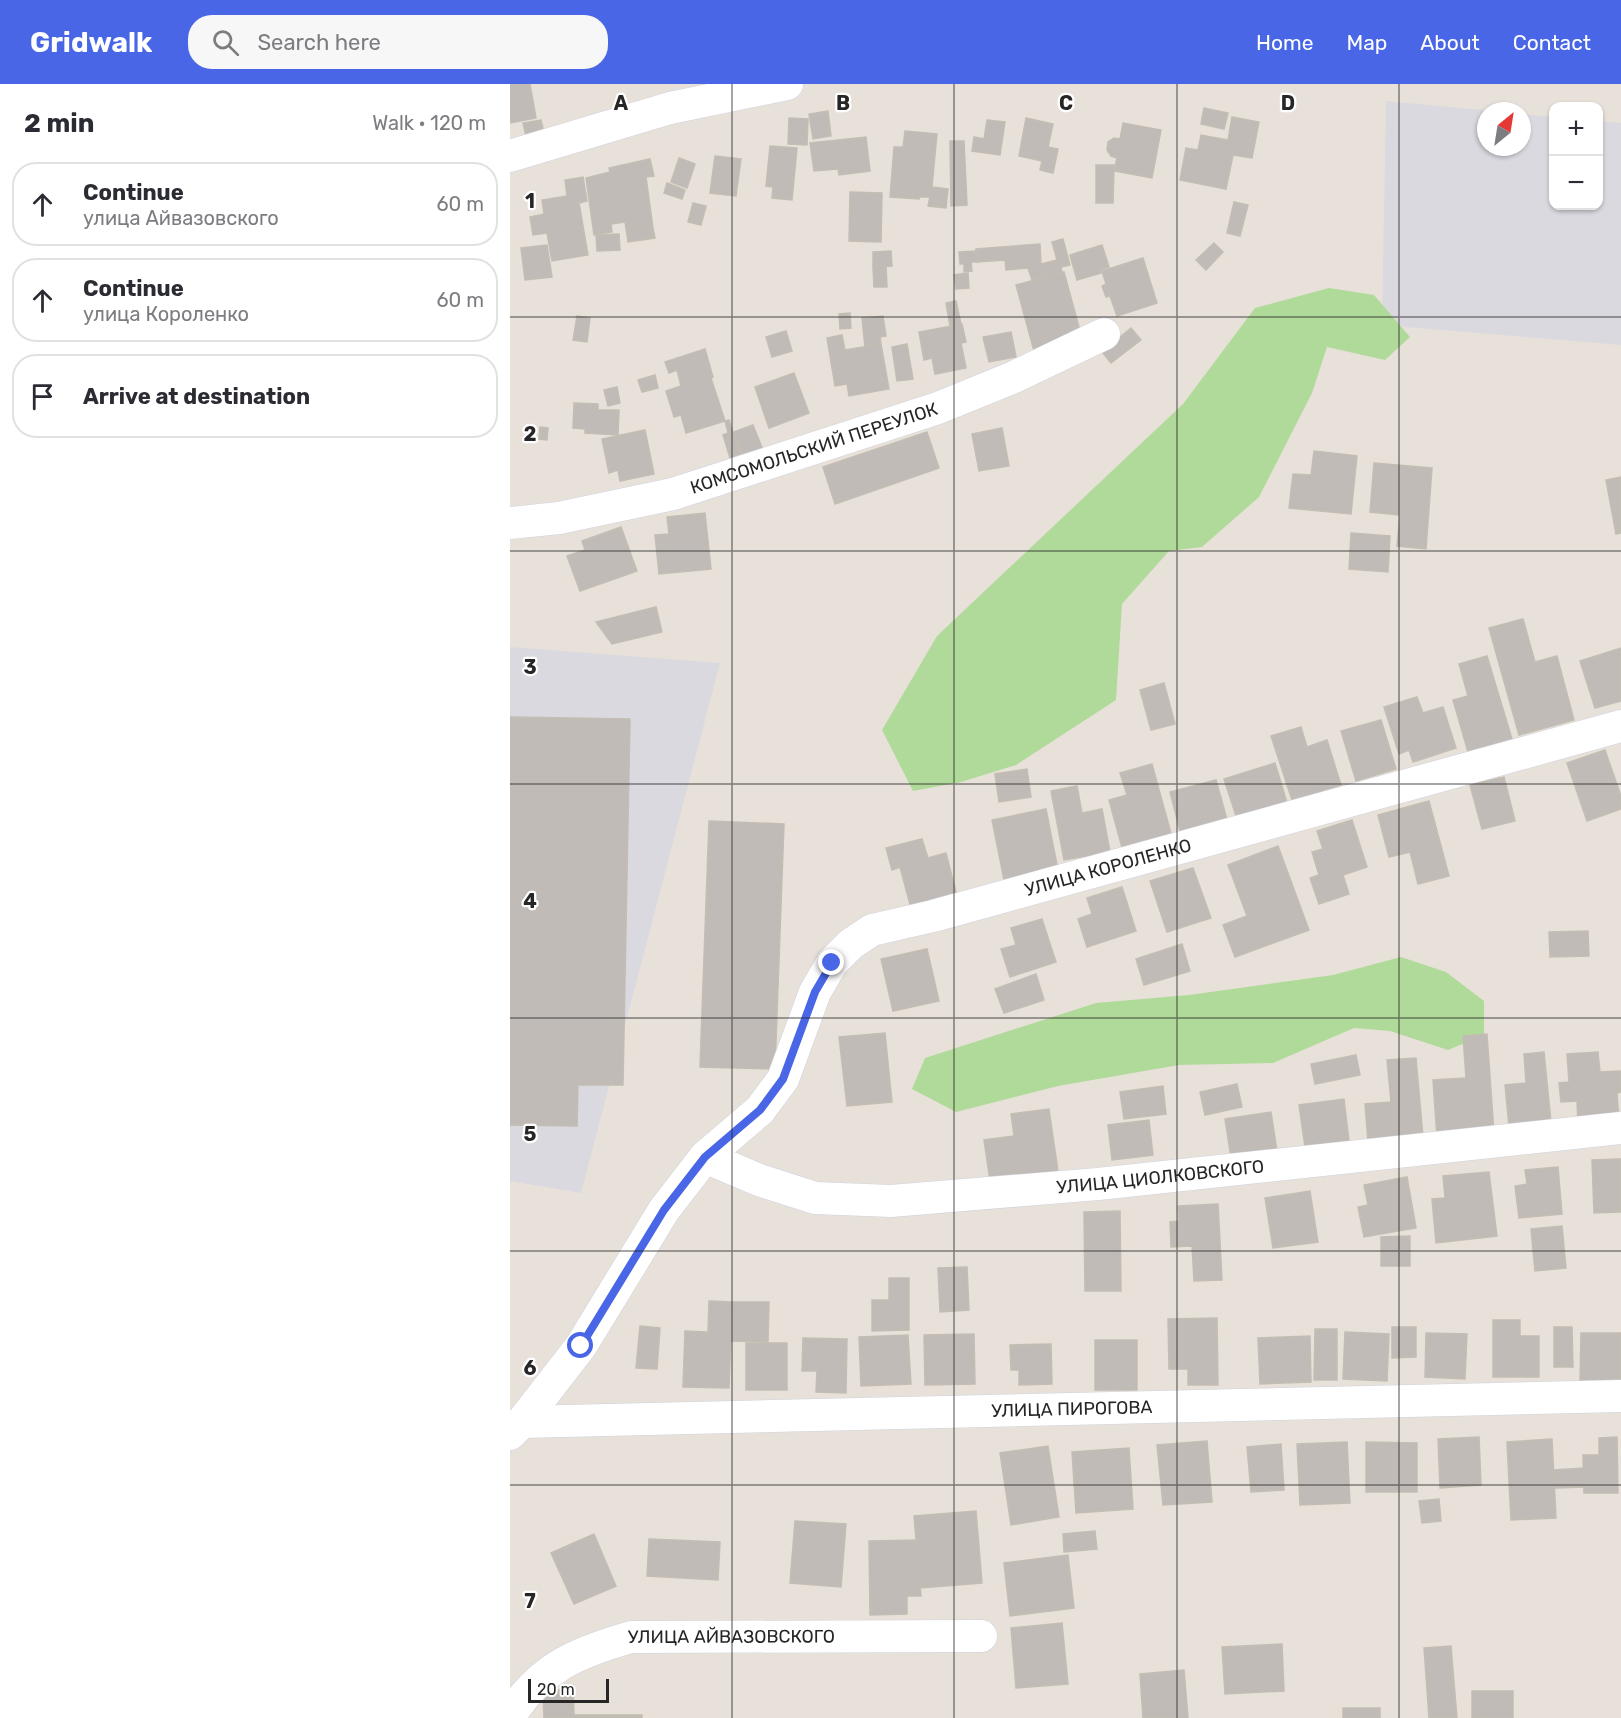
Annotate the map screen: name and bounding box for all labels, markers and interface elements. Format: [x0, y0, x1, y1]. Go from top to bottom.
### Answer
search box [188, 15, 608, 69]
text: Gridwalk [30, 26, 152, 59]
icon: search [209, 26, 242, 59]
text: Search here [257, 29, 381, 56]
text: Home [1256, 30, 1313, 55]
text: Map [1346, 30, 1387, 55]
text: About [1420, 30, 1480, 55]
text: Contact [1513, 30, 1591, 55]
text: A [614, 91, 629, 115]
text: B [836, 91, 850, 115]
text: C [1059, 91, 1073, 115]
text: D [1281, 91, 1295, 115]
north arrow [1477, 102, 1531, 156]
map controls [1549, 102, 1603, 210]
button: + [1549, 102, 1603, 156]
text: 2 min [24, 108, 94, 139]
text: Walk · 120 m [372, 111, 486, 135]
button: − [1549, 156, 1603, 210]
text: Continue [83, 179, 184, 206]
icon: ahead [26, 188, 59, 221]
text: 1 [525, 189, 535, 213]
text: 60 m [437, 192, 484, 216]
text: улица Айвазовского [83, 206, 279, 230]
text: Continue [83, 275, 184, 302]
icon: ahead [26, 284, 59, 317]
text: 60 m [437, 288, 484, 312]
text: улица Короленко [83, 302, 249, 326]
icon: arrive [26, 380, 59, 413]
text: Arrive at destination [83, 383, 310, 410]
street label: КОМСОМОЛЬСКИЙ ПЕРЕУЛОК [688, 398, 940, 499]
text: 2 [524, 422, 537, 446]
text: 3 [523, 655, 537, 679]
street label: УЛИЦА КОРОЛЕНКО [1022, 834, 1194, 901]
text: 4 [523, 889, 537, 913]
route end [818, 949, 844, 975]
text: 5 [524, 1122, 537, 1146]
street label: УЛИЦА ЦИОЛКОВСКОГО [1056, 1155, 1265, 1198]
route start [567, 1332, 593, 1358]
text: 6 [523, 1356, 537, 1380]
street label: УЛИЦА ПИРОГОВА [991, 1396, 1153, 1422]
text: 7 [524, 1589, 536, 1613]
street label: УЛИЦА АЙВАЗОВСКОГО [628, 1625, 835, 1648]
scale bar [528, 1676, 609, 1704]
text: 20 m [537, 1680, 575, 1699]

